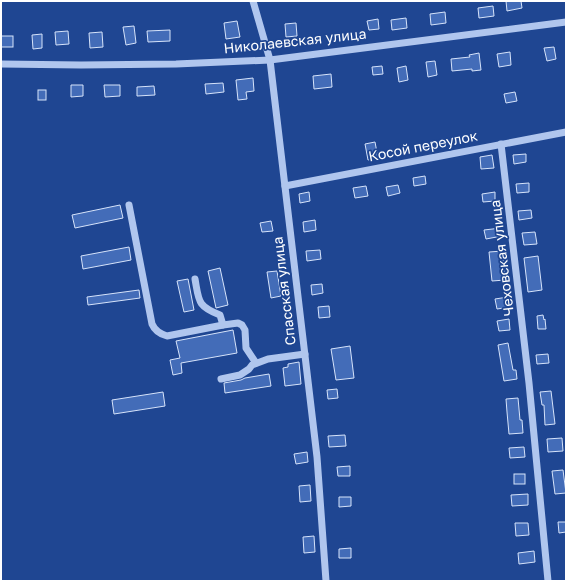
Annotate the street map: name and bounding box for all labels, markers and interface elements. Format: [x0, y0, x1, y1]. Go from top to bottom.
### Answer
street label: Николаевская улица [223, 25, 367, 56]
street label: Косой переулок [367, 127, 479, 164]
street label: Чеховская улица [486, 199, 517, 317]
street label: Спасская улица [268, 236, 299, 346]

